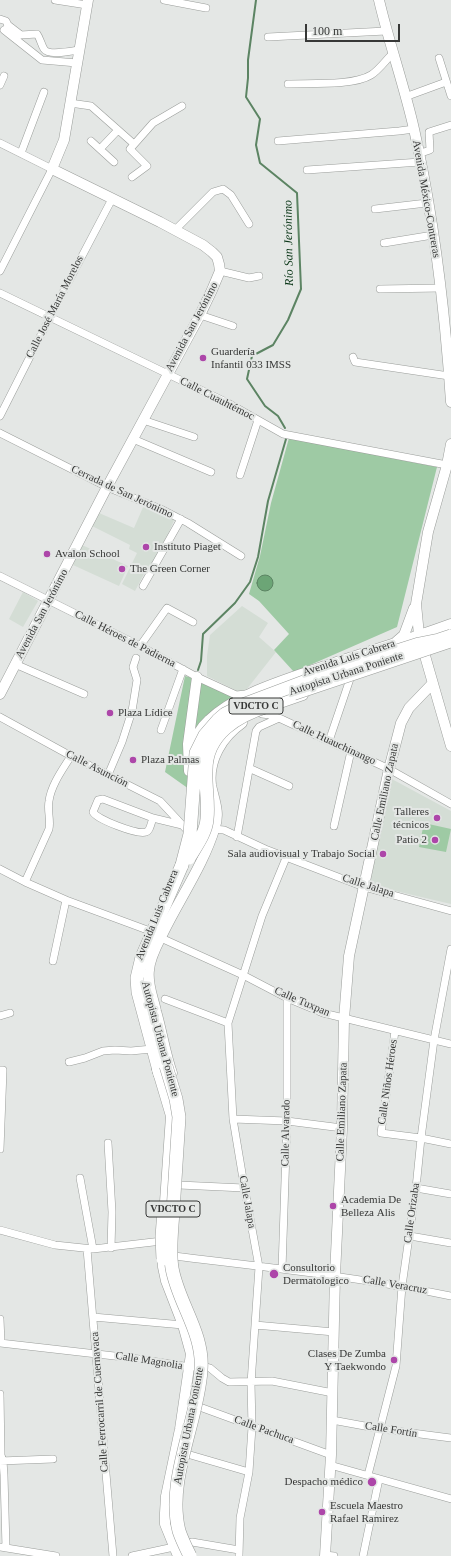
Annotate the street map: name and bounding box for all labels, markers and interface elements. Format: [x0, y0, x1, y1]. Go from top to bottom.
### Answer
scale bar [307, 16, 402, 42]
text: 100 m [312, 24, 342, 38]
street label: Avenida México-Contreras [409, 139, 443, 259]
water label: Río San Jerónimo [281, 200, 297, 286]
street label: Calle José María Morelos [23, 254, 87, 360]
street label: Avenida San Jerónimo [163, 280, 221, 374]
place label: Guardería Infantil 033 IMSS [211, 345, 291, 371]
marker: Guardería Infantil 033 IMSS [198, 353, 208, 363]
street label: Calle Cuauhtémoc [178, 375, 256, 423]
street label: Cerrada de San Jerónimo [69, 463, 175, 521]
place label: Instituto Piaget [154, 540, 221, 554]
marker: Instituto Piaget [141, 542, 151, 552]
place label: Avalon School [55, 547, 120, 561]
marker: Avalon School [42, 549, 52, 559]
place label: The Green Corner [130, 562, 210, 576]
marker: The Green Corner [117, 564, 127, 574]
street label: Avenida San Jerónimo [13, 567, 71, 661]
street label: Calle Héroes de Padierna [72, 608, 178, 670]
street label: Avenida Luis Cabrera [301, 637, 397, 679]
street label: Autopista Urbana Poniente [287, 649, 405, 699]
road number: VDCTO C [229, 698, 283, 714]
place label: Plaza Lídice [118, 706, 173, 720]
marker: Plaza Lídice [105, 708, 115, 718]
street label: Calle Huauchinango [290, 718, 378, 768]
street label: Calle Emiliano Zapata [368, 742, 402, 842]
street label: Calle Asunción [64, 748, 130, 790]
place label: Plaza Palmas [141, 753, 199, 767]
marker: Plaza Palmas [128, 755, 138, 765]
place label: Talleres técnicos [393, 805, 429, 831]
marker: Talleres técnicos [432, 813, 442, 823]
place label: Patio 2 [396, 833, 427, 847]
marker: Patio 2 [430, 835, 440, 845]
place label: Sala audiovisual y Trabajo Social [228, 847, 375, 861]
marker: Sala audiovisual y Trabajo Social [378, 849, 388, 859]
street label: Avenida Luis Cabrera [133, 868, 181, 962]
street label: Calle Jalapa [341, 871, 395, 901]
street label: Autopista Urbana Poniente [138, 980, 182, 1098]
street label: Calle Tuxpan [272, 984, 332, 1020]
street label: Calle Niños Héroes [375, 1038, 401, 1126]
street label: Calle Emiliano Zapata [334, 1062, 350, 1162]
street label: Calle Alvarado [279, 1099, 293, 1167]
street label: Calle Jalapa [236, 1175, 258, 1229]
street label: Calle Orizaba [401, 1182, 423, 1244]
place label: Academia De Belleza Alis [341, 1193, 401, 1219]
road number: VDCTO C [146, 1201, 200, 1217]
marker: Academia De Belleza Alis [328, 1201, 338, 1211]
place label: Consultorio Dermatologico [283, 1261, 349, 1287]
marker: Consultorio Dermatologico [268, 1268, 280, 1280]
street label: Calle Veracruz [362, 1273, 428, 1297]
street label: Calle Ferrocarril de Cuernavaca [89, 1331, 111, 1473]
place label: Clases De Zumba Y Taekwondo [308, 1347, 386, 1373]
street label: Calle Magnolia [114, 1349, 184, 1373]
marker: Clases De Zumba Y Taekwondo [389, 1355, 399, 1365]
street label: Autopista Urbana Poniente [171, 1366, 207, 1486]
street label: Calle Pachuca [232, 1413, 296, 1447]
street label: Calle Fortín [364, 1419, 418, 1441]
place label: Despacho médico [285, 1475, 363, 1489]
marker: Despacho médico [366, 1476, 378, 1488]
place label: Escuela Maestro Rafael Ramirez [330, 1499, 403, 1525]
marker: Escuela Maestro Rafael Ramirez [317, 1507, 327, 1517]

